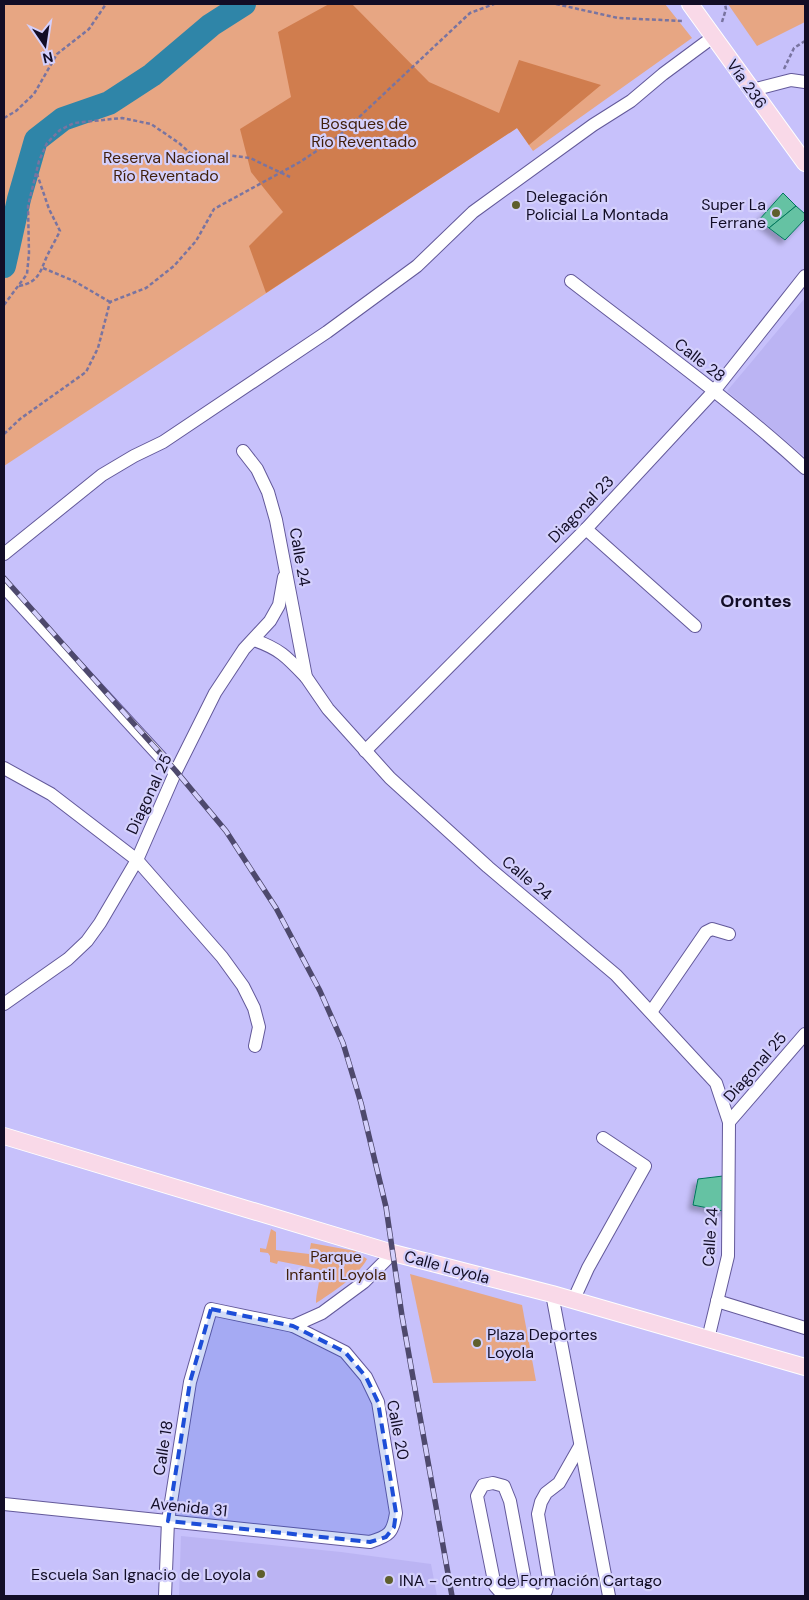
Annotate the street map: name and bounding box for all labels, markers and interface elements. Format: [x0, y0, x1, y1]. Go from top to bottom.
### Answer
north arrow [20, 20, 70, 70]
text: N [41, 48, 55, 68]
street label: Vía 236 [722, 55, 772, 113]
park label: Bosques de Río Reventado [311, 113, 417, 152]
park label: Reserva Nacional Río Reventado [103, 147, 229, 186]
place label: Delegación Policial La Montada [526, 186, 668, 225]
place label: Super La Ferrane [701, 194, 766, 233]
marker: Delegación Policial La Montada [510, 199, 522, 211]
marker: Super La Ferrane [770, 207, 782, 219]
street label: Calle 28 [670, 333, 730, 387]
street label: Diagonal 23 [544, 471, 618, 547]
street label: Calle 24 [285, 526, 316, 588]
district label: Orontes [720, 589, 792, 613]
street label: Diagonal 25 [121, 750, 177, 838]
street label: Calle 24 [498, 851, 557, 905]
street label: Diagonal 25 [719, 1028, 791, 1106]
street label: Calle 24 [697, 1206, 723, 1267]
park label: Parque Infantil Loyola [286, 1246, 386, 1285]
street label: Calle Loyola [402, 1246, 492, 1288]
place label: Plaza Deportes Loyola [487, 1324, 598, 1363]
marker: Plaza Deportes Loyola [471, 1337, 483, 1349]
street label: Calle 20 [382, 1398, 414, 1462]
street label: Calle 18 [148, 1419, 178, 1477]
street label: Avenida 31 [150, 1493, 228, 1521]
place label: Escuela San Ignacio de Loyola [31, 1564, 251, 1585]
marker: Escuela San Ignacio de Loyola [255, 1568, 267, 1580]
place label: INA - Centro de Formación Cartago [399, 1570, 662, 1591]
marker: INA - Centro de Formación Cartago [383, 1574, 395, 1586]

